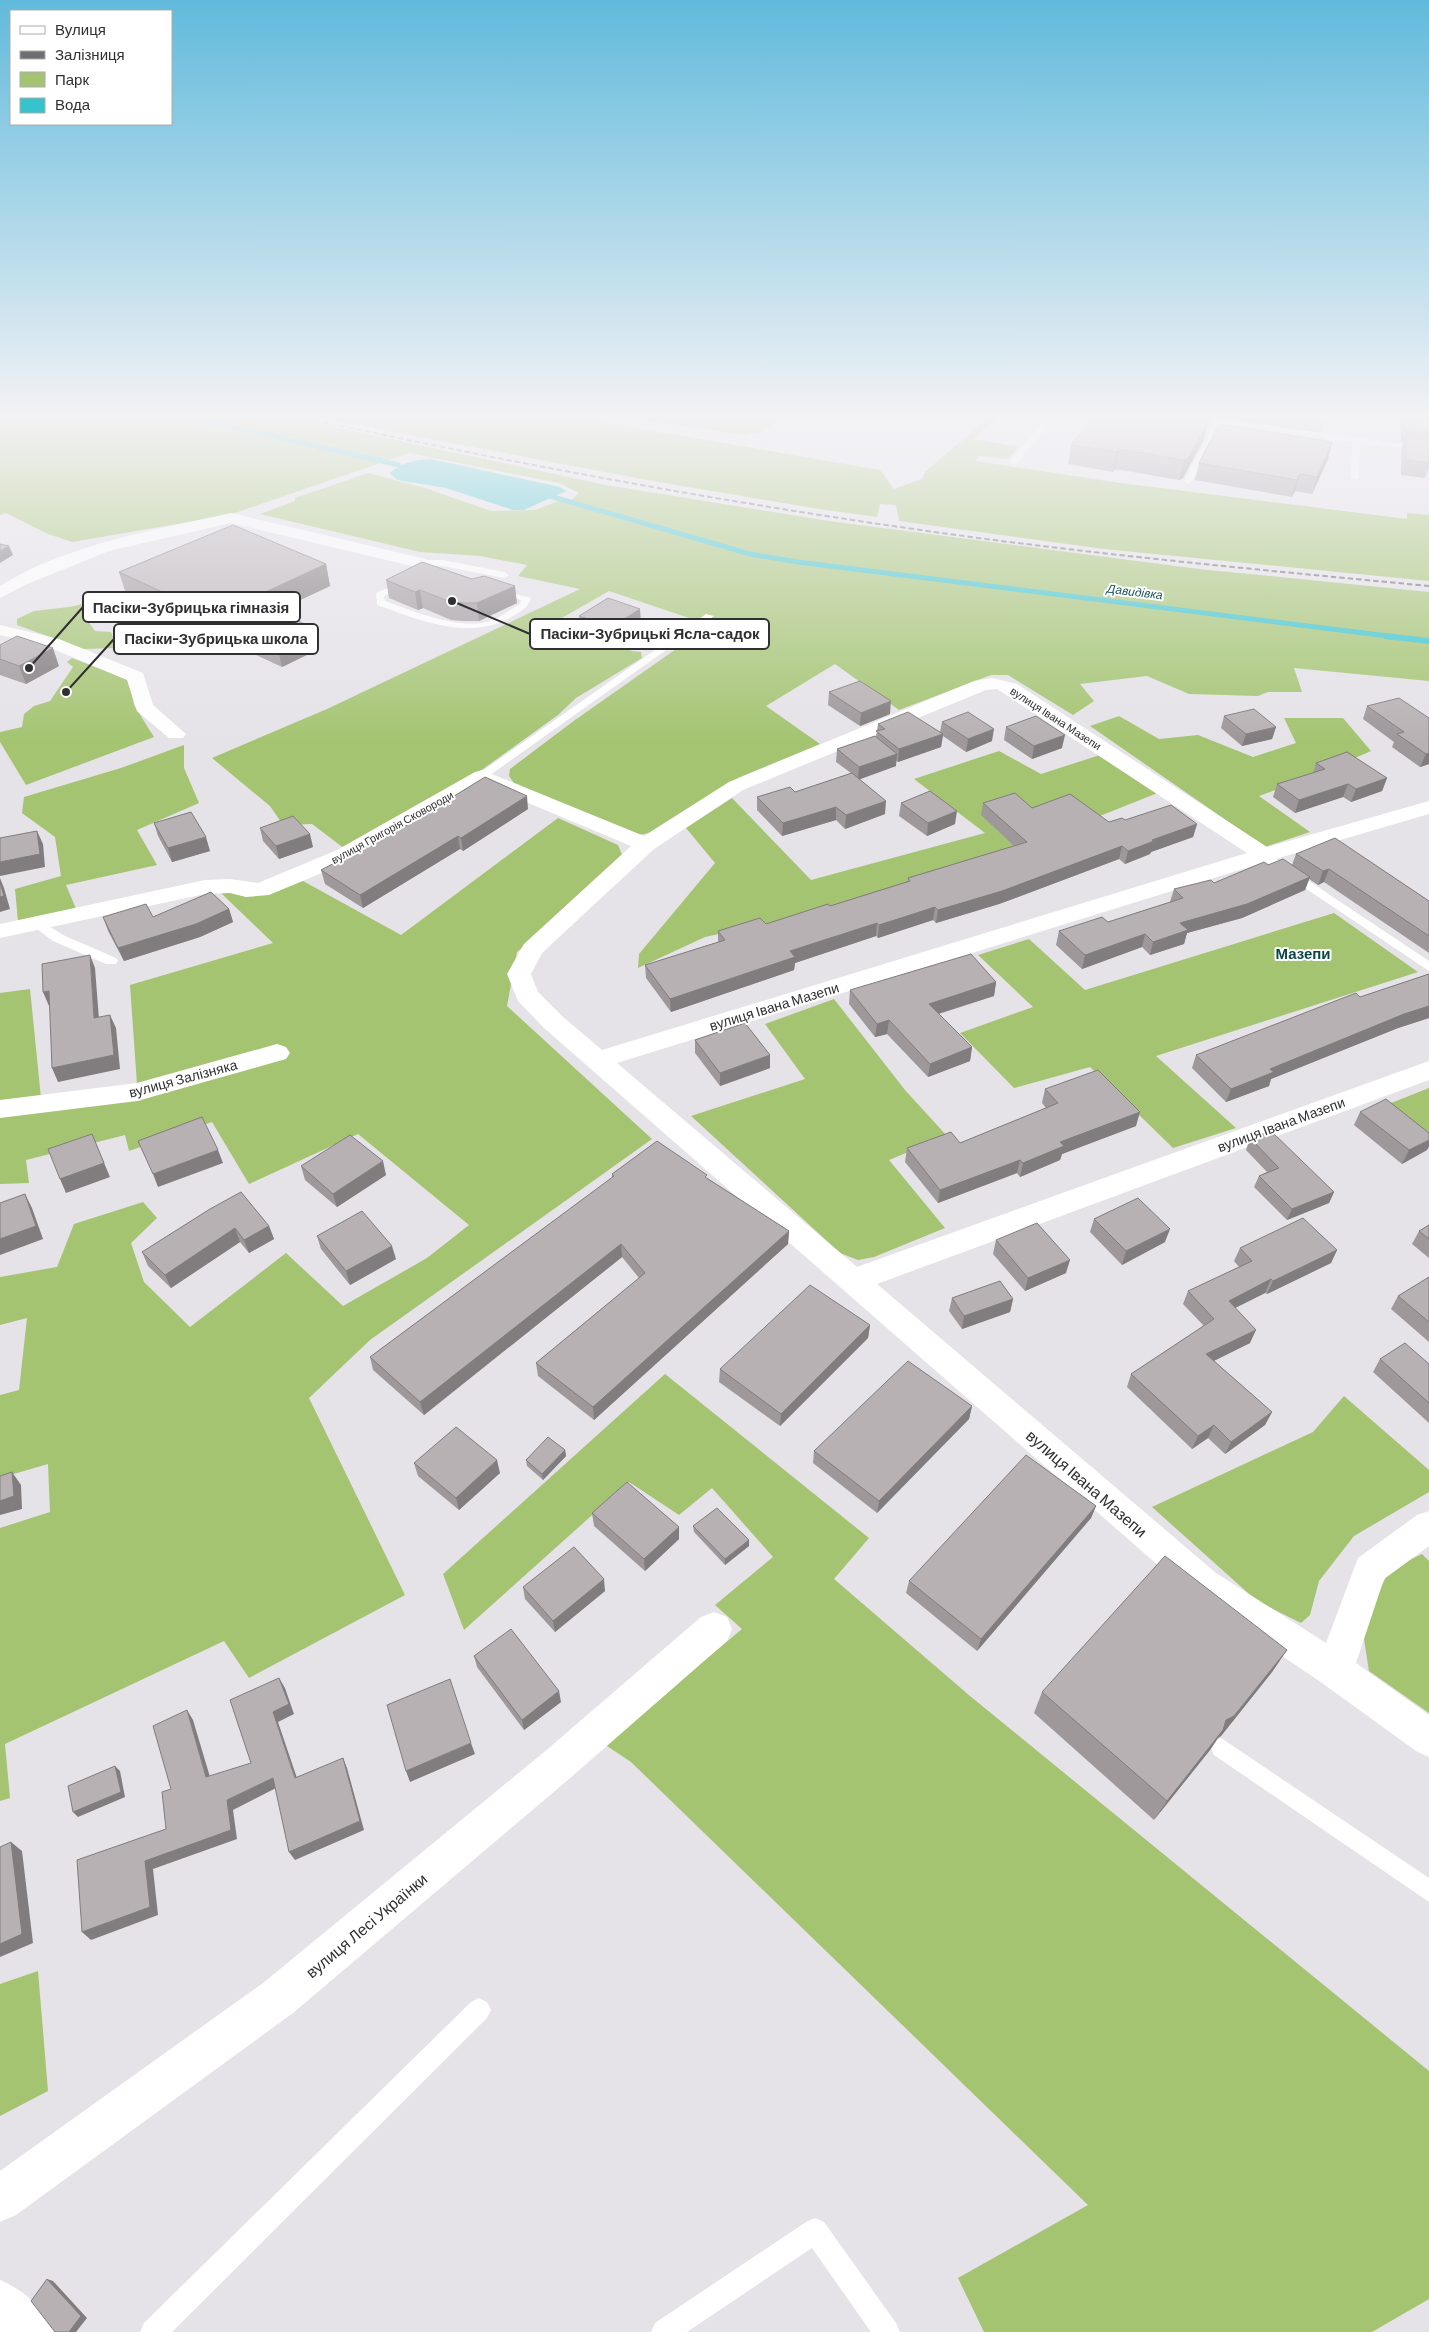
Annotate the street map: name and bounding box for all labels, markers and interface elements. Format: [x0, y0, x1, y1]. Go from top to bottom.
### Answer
legend [10, 10, 172, 125]
text: Вулиця [55, 20, 106, 38]
text: Залізниця [55, 45, 125, 63]
text: Парк [55, 70, 89, 88]
text: Вода [55, 95, 91, 113]
water label: Давидівка [1104, 580, 1164, 602]
callout: Пасіки-Зубрицька гімназія [83, 592, 300, 622]
text: Пасіки-Зубрицька гімназія [93, 598, 289, 616]
callout: Пасіки-Зубрицькі Ясла-садок [530, 619, 769, 649]
callout: Пасіки-Зубрицька школа [114, 624, 318, 654]
text: Пасіки-Зубрицькі Ясла-садок [540, 624, 760, 642]
text: Пасіки-Зубрицька школа [124, 629, 308, 647]
street label: вулиця Івана Мазепи [1008, 684, 1104, 752]
street label: вулиця Григорія Сковороди [329, 788, 455, 866]
district label: Мазепи [1275, 944, 1331, 962]
street label: вулиця Івана Мазепи [707, 978, 841, 1034]
street label: вулиця Залізняка [127, 1055, 239, 1101]
street label: вулиця Івана Мазепи [1215, 1093, 1347, 1155]
street label: вулиця Івана Мазепи [1023, 1425, 1151, 1541]
street label: вулиця Лесі Українки [301, 1869, 431, 1981]

